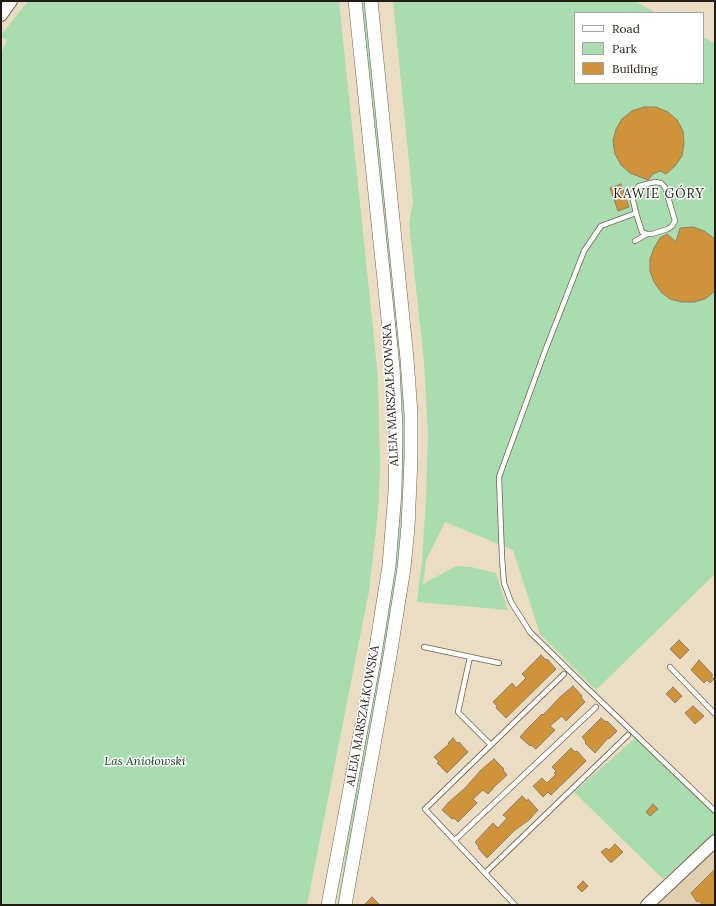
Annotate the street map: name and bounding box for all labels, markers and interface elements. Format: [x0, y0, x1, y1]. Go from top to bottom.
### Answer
legend [574, 12, 704, 84]
text: Road [612, 21, 640, 36]
text: Park [612, 41, 637, 56]
text: Building [612, 61, 658, 76]
district label: KAWIE GÓRY [613, 186, 705, 202]
street label: ALEJA MARSZAŁKOWSKA [380, 323, 402, 467]
street label: ALEJA MARSZAŁKOWSKA [343, 644, 383, 788]
park label: Las Aniołowski [104, 755, 186, 769]

